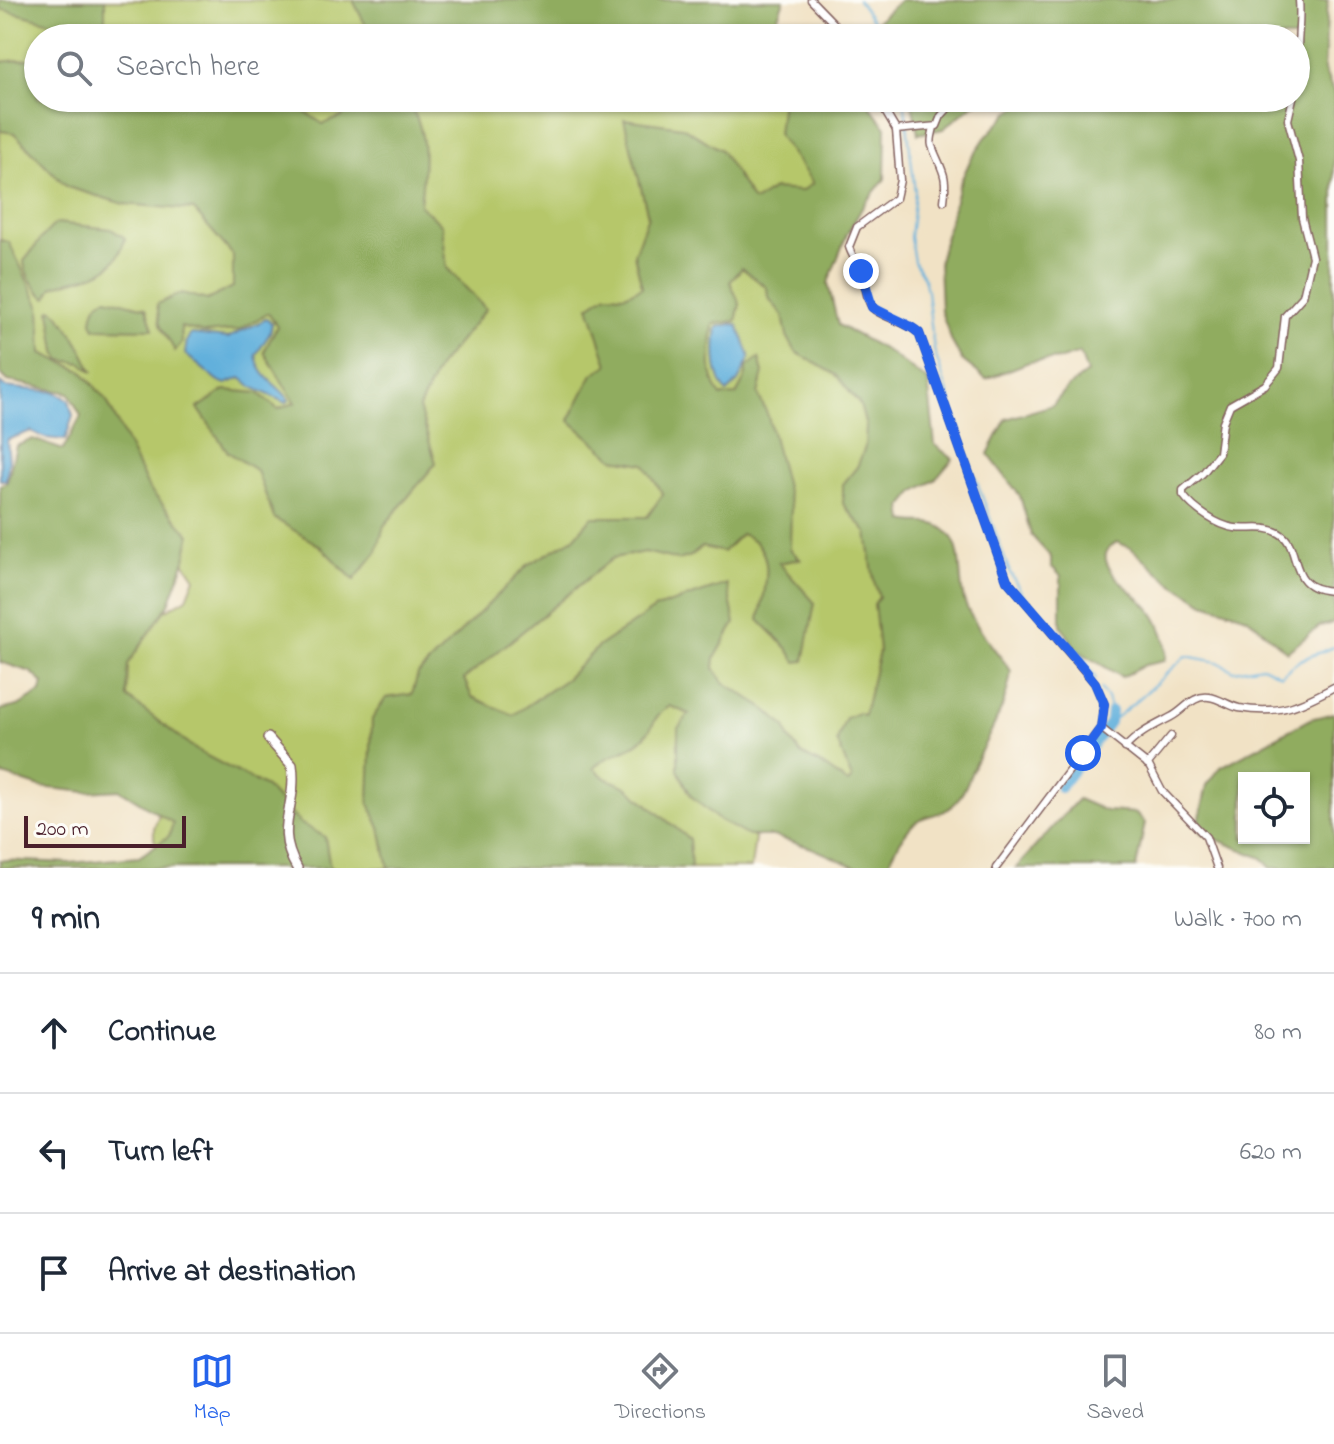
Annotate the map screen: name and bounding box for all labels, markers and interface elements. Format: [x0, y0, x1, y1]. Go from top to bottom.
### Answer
search box [24, 24, 1310, 112]
icon: search [52, 46, 96, 90]
text: Search here [116, 46, 260, 90]
route end [843, 253, 879, 289]
route start [1065, 735, 1101, 771]
map controls [1238, 772, 1310, 844]
button: locate [1238, 772, 1310, 844]
scale bar [24, 812, 186, 848]
text: 200 m [36, 814, 89, 846]
text: 9 min [32, 895, 100, 945]
text: Walk · 700 m [1174, 901, 1302, 939]
icon: ahead [32, 1011, 76, 1055]
text: Continue [108, 1011, 216, 1055]
text: 80 m [1254, 1014, 1302, 1052]
icon: left [32, 1131, 76, 1175]
text: Turn left [108, 1131, 213, 1175]
text: 620 m [1240, 1134, 1302, 1172]
icon: arrive [32, 1251, 76, 1295]
text: Arrive at destination [108, 1251, 356, 1295]
tab: Map [190, 1349, 234, 1429]
tab: Directions [615, 1349, 706, 1429]
tab: Saved [1086, 1349, 1144, 1429]

